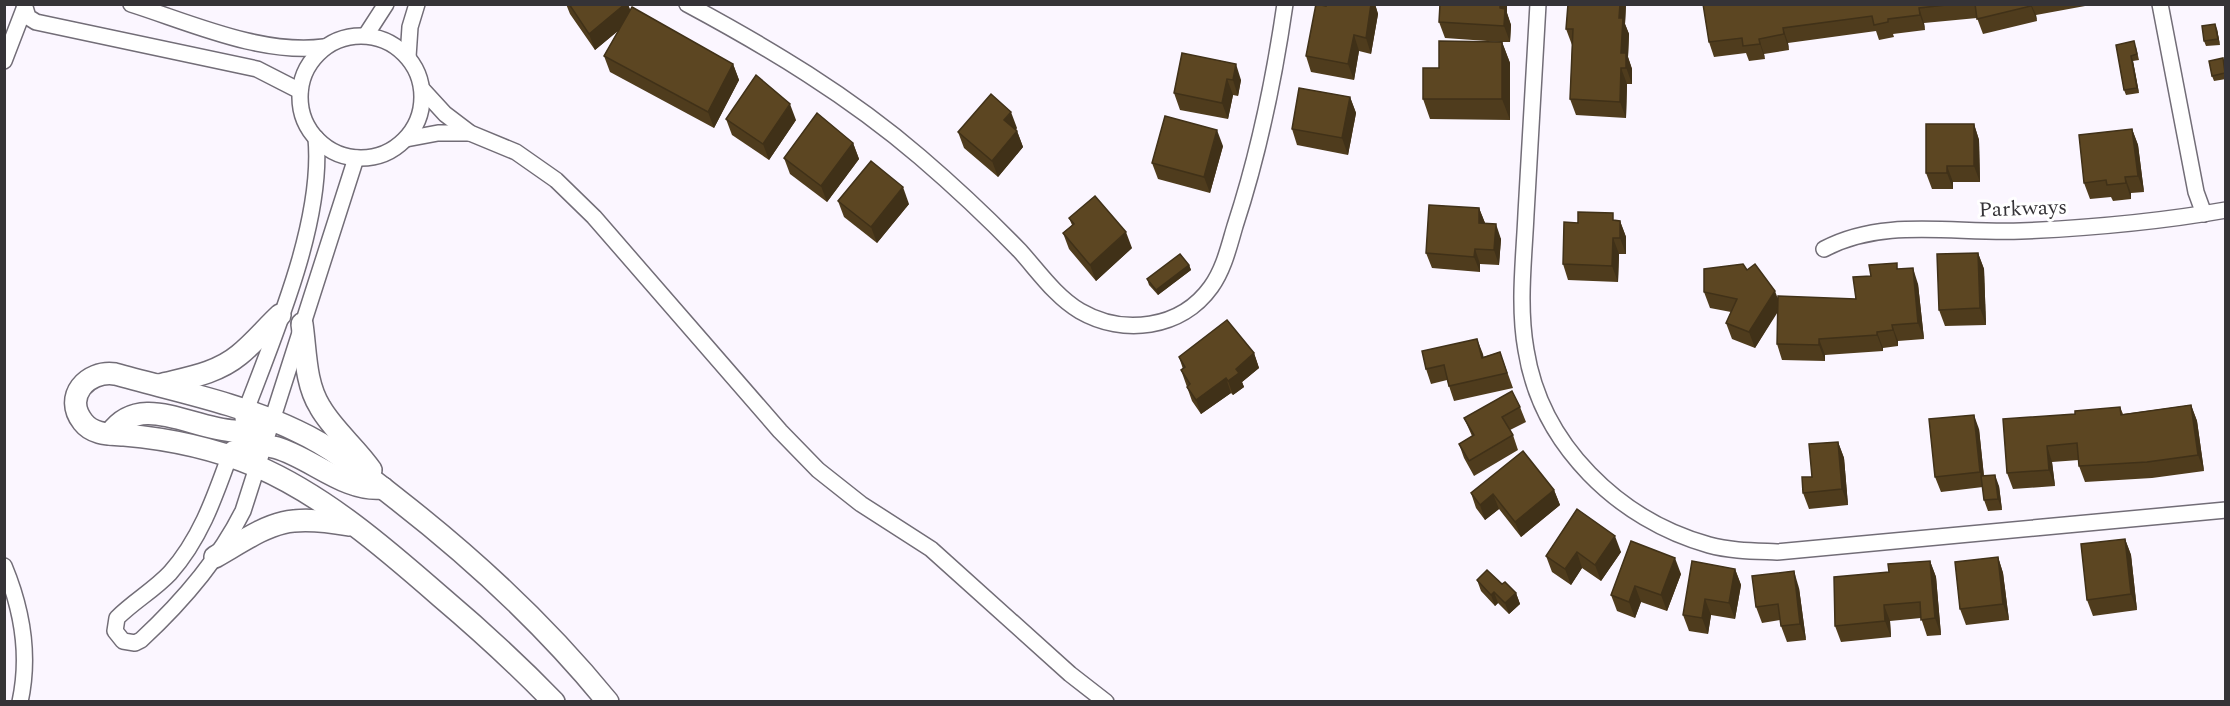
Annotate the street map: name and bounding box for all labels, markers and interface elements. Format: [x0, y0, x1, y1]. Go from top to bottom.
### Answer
street label: Parkways [1978, 191, 2068, 227]

